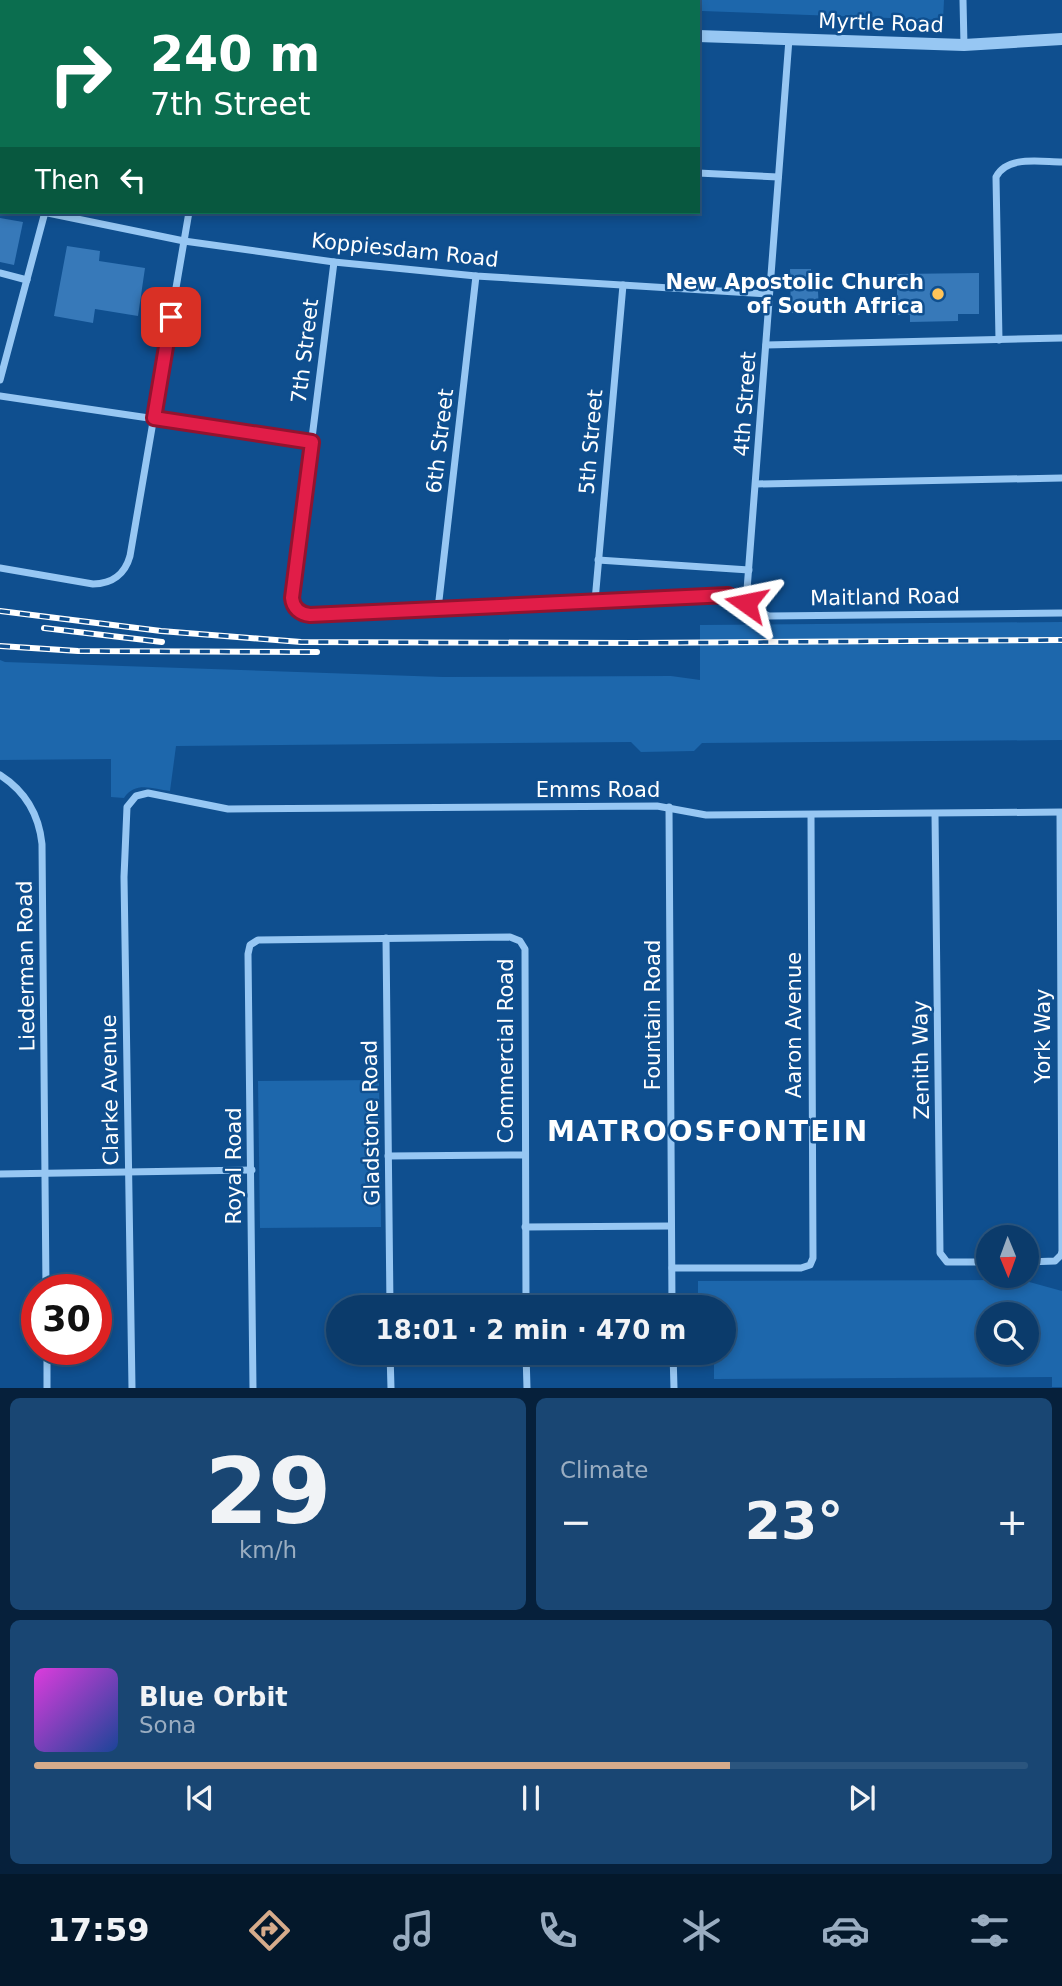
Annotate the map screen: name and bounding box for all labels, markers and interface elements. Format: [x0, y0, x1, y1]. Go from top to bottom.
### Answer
street label: Myrtle Road [818, 9, 944, 37]
text: 240 m [150, 26, 320, 83]
icon: right [35, 28, 126, 119]
text: 7th Street [150, 85, 311, 123]
icon: left [114, 161, 152, 199]
text: Then [35, 165, 100, 195]
street label: Koppiesdam Road [310, 228, 500, 272]
place label: New Apostolic Church of South Africa [666, 270, 924, 318]
marker: New Apostolic Church of South Africa [930, 286, 946, 302]
pin [141, 287, 201, 347]
street label: 7th Street [287, 297, 323, 405]
icon: arrive [152, 298, 190, 336]
street label: 4th Street [729, 351, 761, 457]
street label: 6th Street [422, 387, 458, 495]
street label: 5th Street [574, 388, 608, 496]
position arrow [709, 566, 783, 640]
street label: Maitland Road [810, 584, 960, 610]
street label: Emms Road [536, 778, 660, 802]
street label: Liederman Road [13, 880, 39, 1052]
street label: Fountain Road [641, 940, 665, 1090]
street label: Aaron Avenue [782, 952, 806, 1098]
street label: Commercial Road [494, 959, 518, 1143]
street label: York Way [1031, 988, 1055, 1085]
street label: Zenith Way [908, 1000, 934, 1120]
street label: Clarke Avenue [97, 1014, 123, 1166]
street label: Gladstone Road [358, 1040, 384, 1206]
street label: Royal Road [222, 1108, 246, 1225]
district label: MATROOSFONTEIN [547, 1115, 869, 1148]
north arrow [976, 1225, 1040, 1288]
map controls [976, 1225, 1039, 1365]
speed limit sign: 30 [21, 1274, 112, 1365]
button: search [976, 1302, 1039, 1365]
text: 18:01 · 2 min · 470 m [376, 1315, 686, 1345]
text: 29 [205, 1439, 331, 1544]
text: Climate [560, 1457, 649, 1483]
text: 23° [745, 1491, 843, 1551]
text: − [560, 1500, 592, 1544]
text: + [996, 1500, 1028, 1544]
text: km/h [239, 1537, 297, 1563]
text: Blue Orbit [139, 1682, 288, 1712]
text: Sona [139, 1712, 196, 1738]
icon: previous [181, 1779, 219, 1817]
icon: pause [512, 1779, 550, 1817]
icon: next [843, 1779, 881, 1817]
icon: directions [245, 1906, 294, 1955]
icon: music [389, 1906, 438, 1955]
icon: phone [533, 1906, 582, 1955]
icon: climate [677, 1906, 726, 1955]
icon: car [821, 1906, 870, 1955]
icon: filters [965, 1906, 1014, 1955]
text: 17:59 [48, 1911, 149, 1949]

